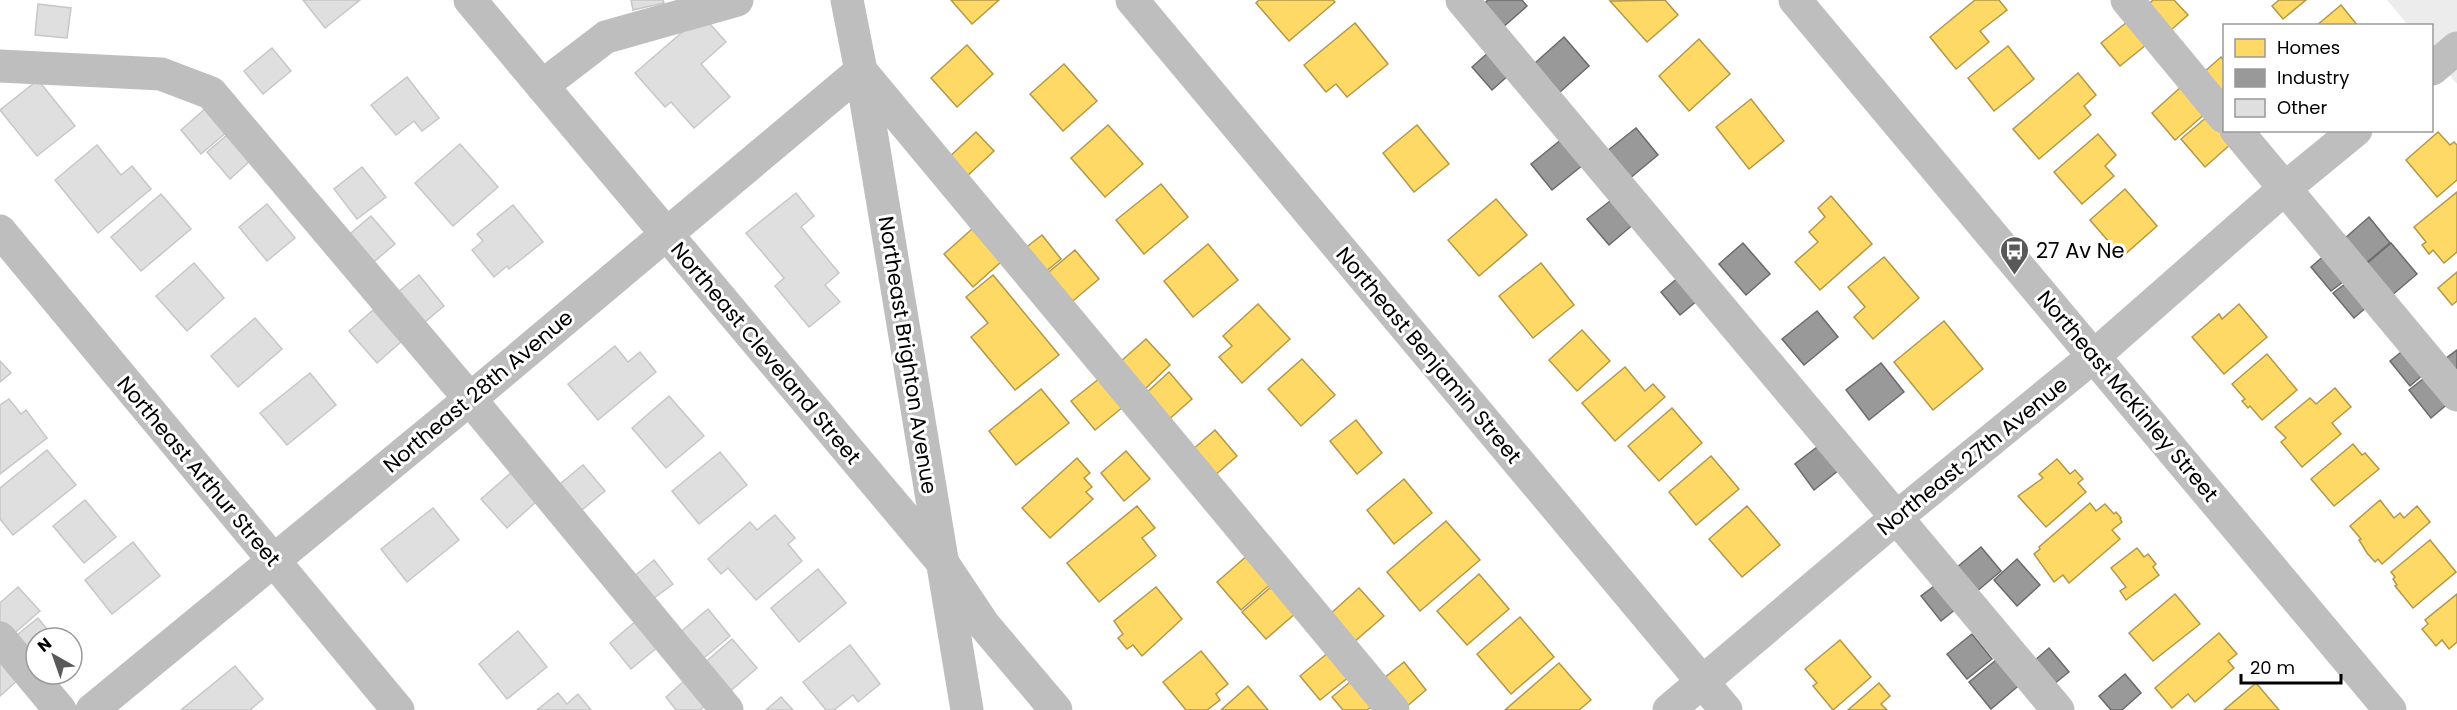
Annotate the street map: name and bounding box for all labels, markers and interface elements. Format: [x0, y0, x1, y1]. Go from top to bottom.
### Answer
legend [2223, 24, 2433, 132]
text: Homes [2277, 35, 2340, 60]
text: Industry [2277, 65, 2349, 90]
text: Other [2277, 95, 2327, 120]
street label: Northeast Brighton Avenue [872, 214, 944, 496]
bus stop icon: 27 Av Ne [1999, 234, 2031, 276]
street label: Northeast Cleveland Street [664, 236, 868, 470]
place label: 27 Av Ne [2036, 236, 2124, 265]
street label: Northeast Benjamin Street [1330, 240, 1528, 470]
street label: Northeast McKinley Street [2031, 284, 2225, 508]
street label: Northeast 28th Avenue [377, 303, 579, 479]
street label: Northeast Arthur Street [111, 370, 287, 572]
street label: Northeast 27th Avenue [1871, 370, 2073, 542]
north arrow [24, 626, 84, 686]
text: N [33, 632, 57, 658]
scale bar [2241, 647, 2342, 685]
text: 20 m [2250, 655, 2295, 680]

